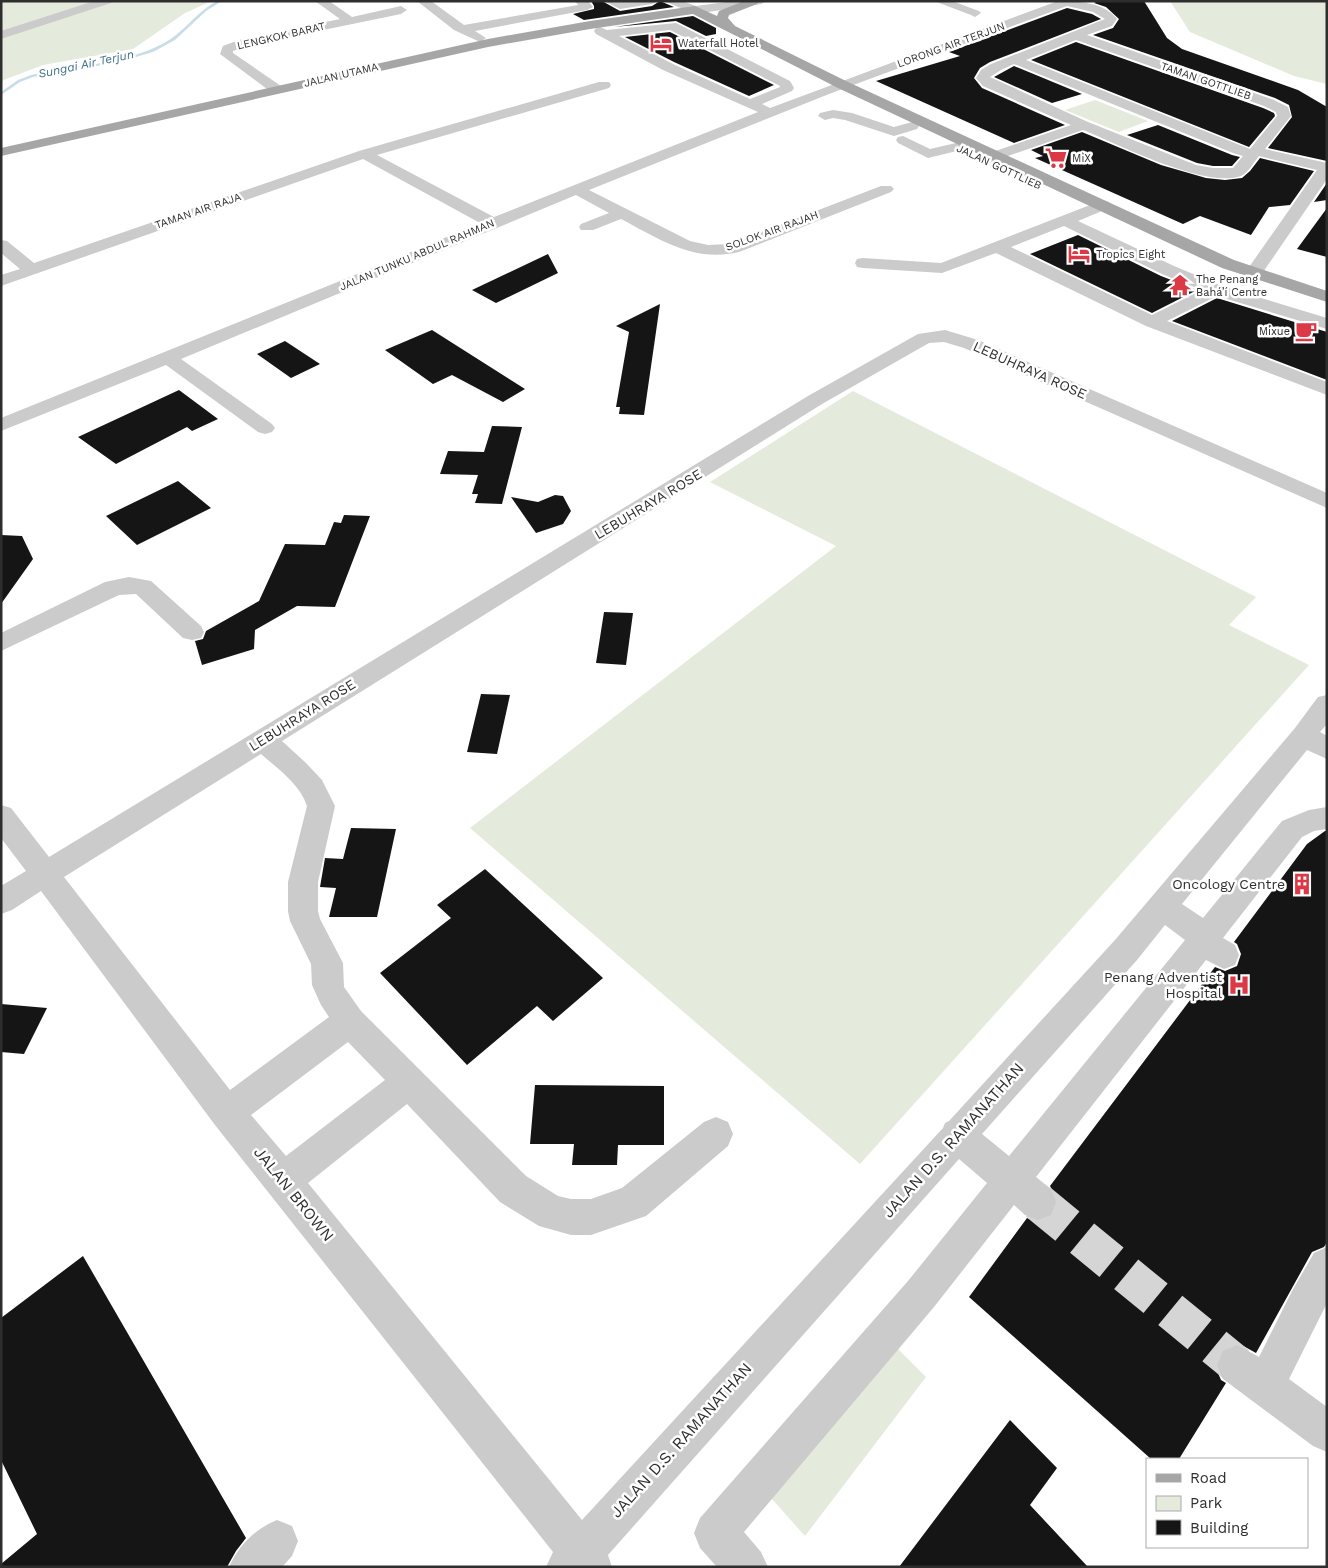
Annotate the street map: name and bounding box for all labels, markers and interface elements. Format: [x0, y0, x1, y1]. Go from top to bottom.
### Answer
street label: LENGKOK BARAT [236, 19, 327, 52]
street label: LORONG AIR TERJUN [895, 19, 1007, 71]
hotel icon: Waterfall Hotel [648, 30, 674, 56]
place label: Waterfall Hotel [678, 37, 759, 50]
water label: Sungai Air Terjun [37, 47, 135, 81]
street label: TAMAN GOTTLIEB [1159, 59, 1253, 103]
street label: JALAN UTAMA [302, 60, 380, 90]
street label: JALAN GOTTLIEB [954, 142, 1044, 192]
supermarket icon: MiX [1043, 145, 1069, 171]
place label: MiX [1072, 152, 1091, 165]
street label: TAMAN AIR RAJA [153, 190, 243, 232]
street label: SOLOK AIR RAJAH [724, 208, 820, 254]
street label: JALAN TUNKU ABDUL RAHMAN [338, 216, 496, 294]
hotel icon: Tropics Eight [1066, 241, 1092, 267]
place label: Tropics Eight [1096, 248, 1166, 261]
temple icon: The Penang Bahá’í Centre [1167, 272, 1193, 298]
place label: The Penang Bahá’í Centre [1196, 273, 1267, 299]
cafe icon: Mixue [1293, 318, 1319, 344]
place label: Mixue [1259, 325, 1290, 338]
street label: LEBUHRAYA ROSE [971, 338, 1089, 402]
street label: LEBUHRAYA ROSE [591, 466, 705, 542]
street label: LEBUHRAYA ROSE [246, 676, 358, 754]
building icon: Oncology Centre [1289, 871, 1315, 897]
place label: Oncology Centre [1172, 876, 1285, 892]
place label: Penang Adventist Hospital [1104, 969, 1223, 1001]
hospital icon: Penang Adventist Hospital [1226, 972, 1252, 998]
street label: JALAN D.S. RAMANATHAN [878, 1059, 1028, 1221]
street label: JALAN BROWN [250, 1143, 338, 1245]
street label: JALAN D.S. RAMANATHAN [606, 1359, 756, 1521]
legend [1146, 1458, 1308, 1548]
text: Road [1190, 1469, 1227, 1487]
text: Park [1190, 1494, 1223, 1512]
text: Building [1190, 1519, 1248, 1537]

